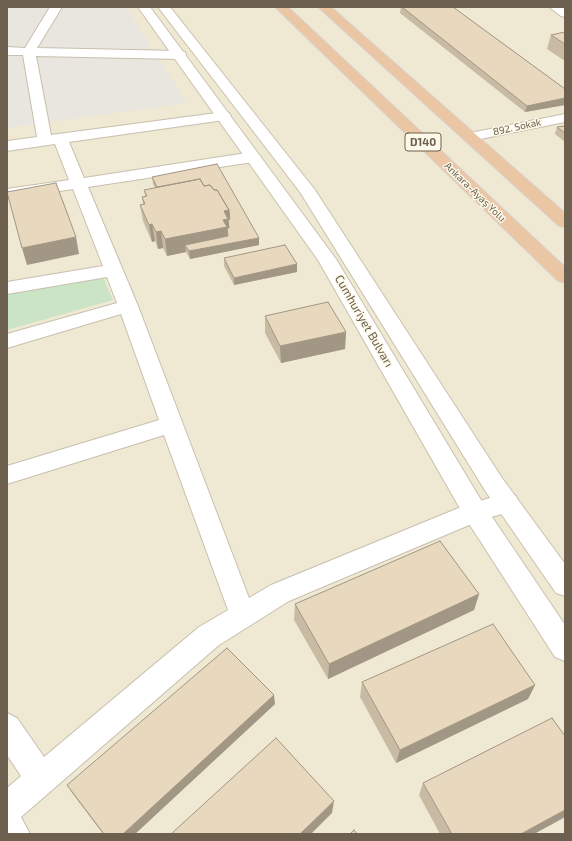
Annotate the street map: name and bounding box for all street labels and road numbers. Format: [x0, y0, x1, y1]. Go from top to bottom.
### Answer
street label: 892. Sokak [492, 116, 542, 138]
road number: D140 [405, 133, 441, 151]
street label: Ankara-Ayaş Yolu [442, 160, 508, 224]
street label: Cumhuriyet Bulvarı [332, 272, 396, 370]

